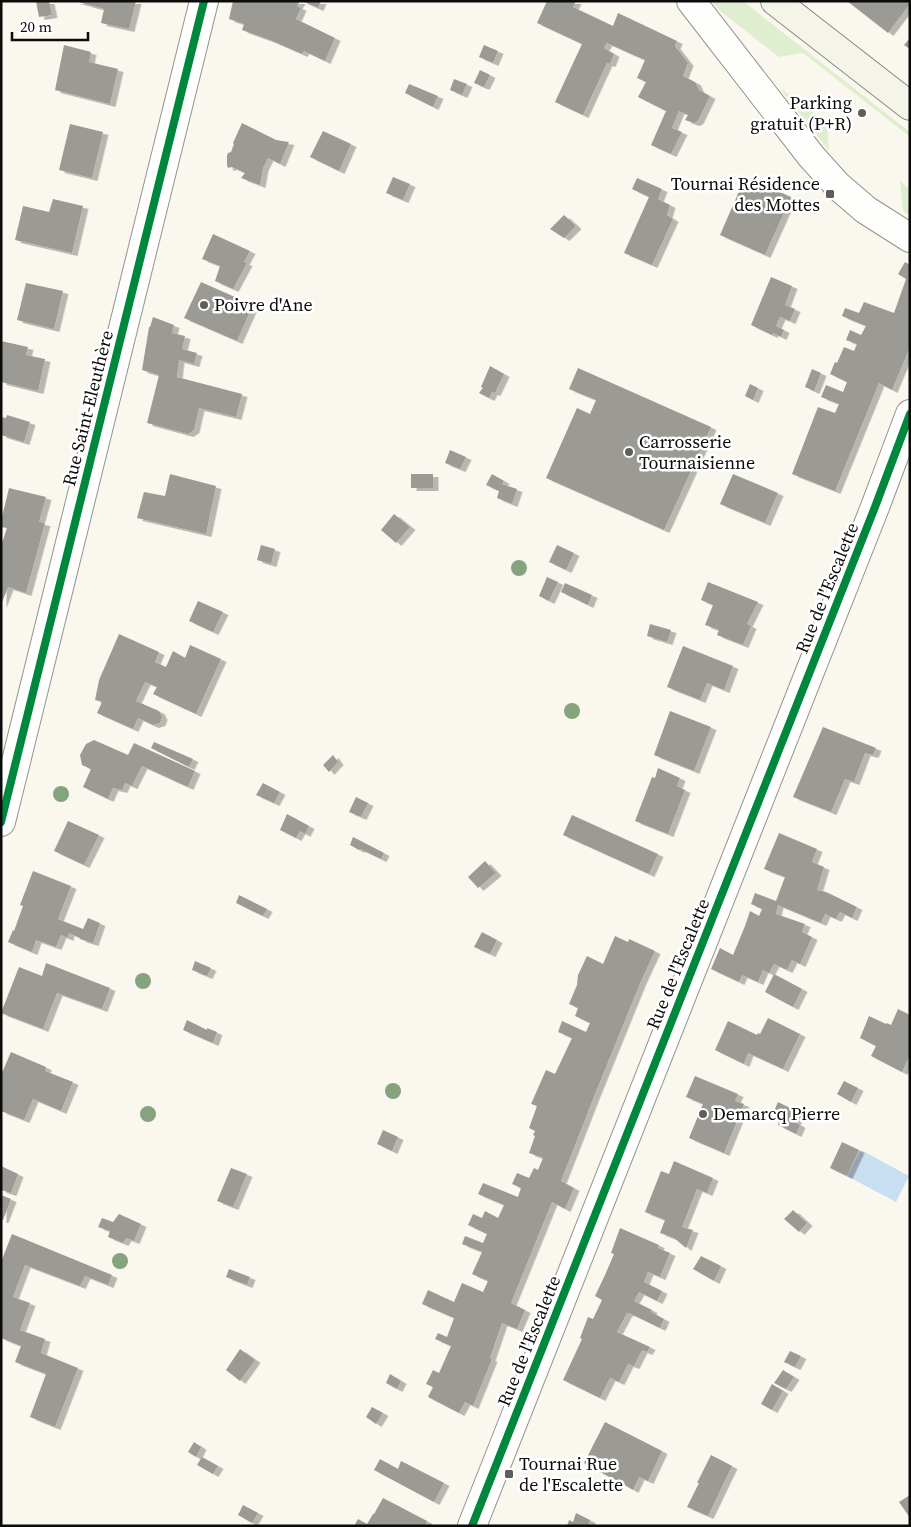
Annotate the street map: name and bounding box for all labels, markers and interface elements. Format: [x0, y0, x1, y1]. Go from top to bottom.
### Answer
scale bar [12, 10, 89, 42]
text: 20 m [20, 16, 52, 37]
place label: Parking gratuit (P+R) [750, 90, 852, 136]
marker: Parking gratuit (P+R) [856, 107, 868, 119]
place label: Tournai Résidence des Mottes [671, 171, 820, 217]
marker: Tournai Résidence des Mottes [824, 188, 836, 200]
place label: Poivre d'Ane [214, 292, 313, 317]
marker: Poivre d'Ane [198, 299, 210, 311]
street label: Rue Saint-Eleuthère [56, 327, 119, 488]
place label: Carrosserie Tournaisienne [639, 429, 755, 475]
marker: Carrosserie Tournaisienne [623, 446, 635, 458]
street label: Rue de l'Escalette [789, 519, 864, 657]
street label: Rue de l'Escalette [640, 895, 715, 1033]
place label: Demarcq Pierre [713, 1101, 840, 1126]
marker: Demarcq Pierre [697, 1108, 709, 1120]
street label: Rue de l'Escalette [491, 1272, 566, 1410]
place label: Tournai Rue de l'Escalette [519, 1451, 623, 1497]
marker: Tournai Rue de l'Escalette [503, 1468, 515, 1480]

